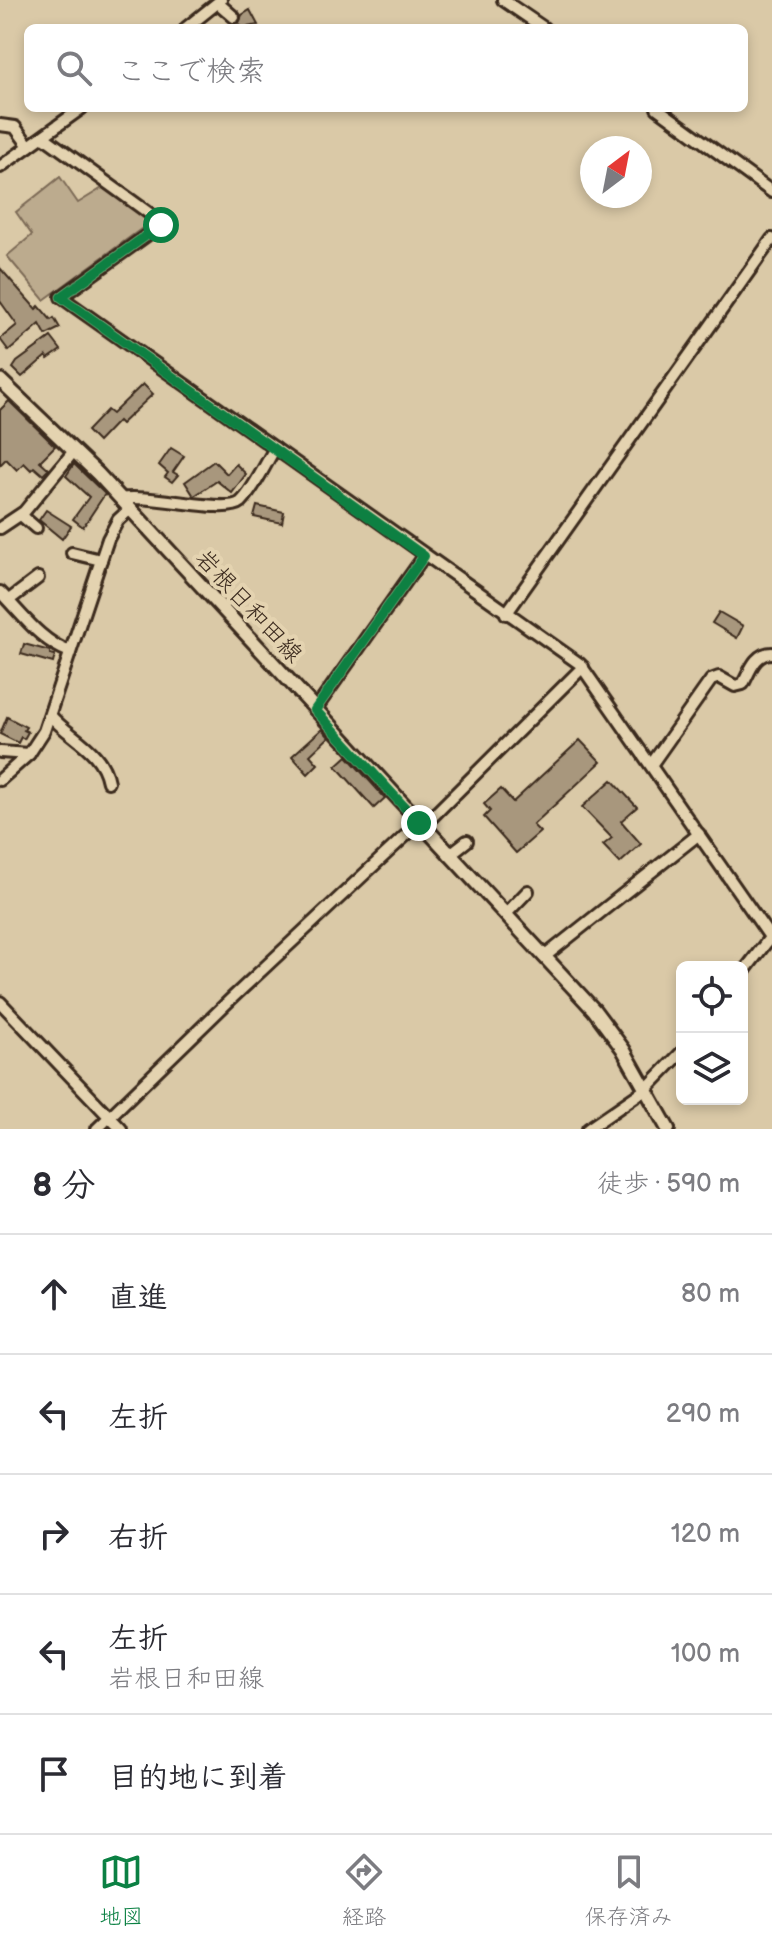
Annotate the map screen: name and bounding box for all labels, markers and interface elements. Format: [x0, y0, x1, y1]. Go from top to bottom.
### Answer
search box [24, 24, 748, 112]
icon: search [52, 46, 96, 90]
text: ここで検索 [116, 54, 266, 90]
north arrow [580, 136, 652, 208]
route start [143, 207, 179, 243]
street label: 岩根日和田線 [189, 544, 308, 669]
route end [401, 805, 437, 841]
map controls [676, 961, 748, 1105]
button: locate [676, 961, 748, 1033]
button: layers [676, 1033, 748, 1105]
text: 8 分 [32, 1165, 96, 1206]
text: 徒歩 · 590 m [597, 1169, 740, 1200]
icon: ahead [32, 1272, 76, 1316]
text: 80 m [681, 1279, 740, 1310]
text: 直進 [108, 1280, 168, 1316]
icon: left [32, 1392, 76, 1436]
text: 290 m [666, 1399, 740, 1430]
text: 左折 [108, 1400, 168, 1436]
icon: right [32, 1512, 76, 1556]
text: 120 m [671, 1519, 740, 1550]
text: 右折 [108, 1520, 168, 1556]
text: 左折 [108, 1621, 168, 1657]
icon: left [32, 1632, 76, 1676]
text: 100 m [671, 1639, 740, 1670]
text: 岩根日和田線 [108, 1664, 264, 1695]
icon: arrive [32, 1752, 76, 1796]
text: 目的地に到着 [108, 1760, 288, 1796]
tab: 地図 [99, 1850, 143, 1931]
tab: 経路 [342, 1850, 386, 1931]
tab: 保存済み [585, 1850, 673, 1931]

